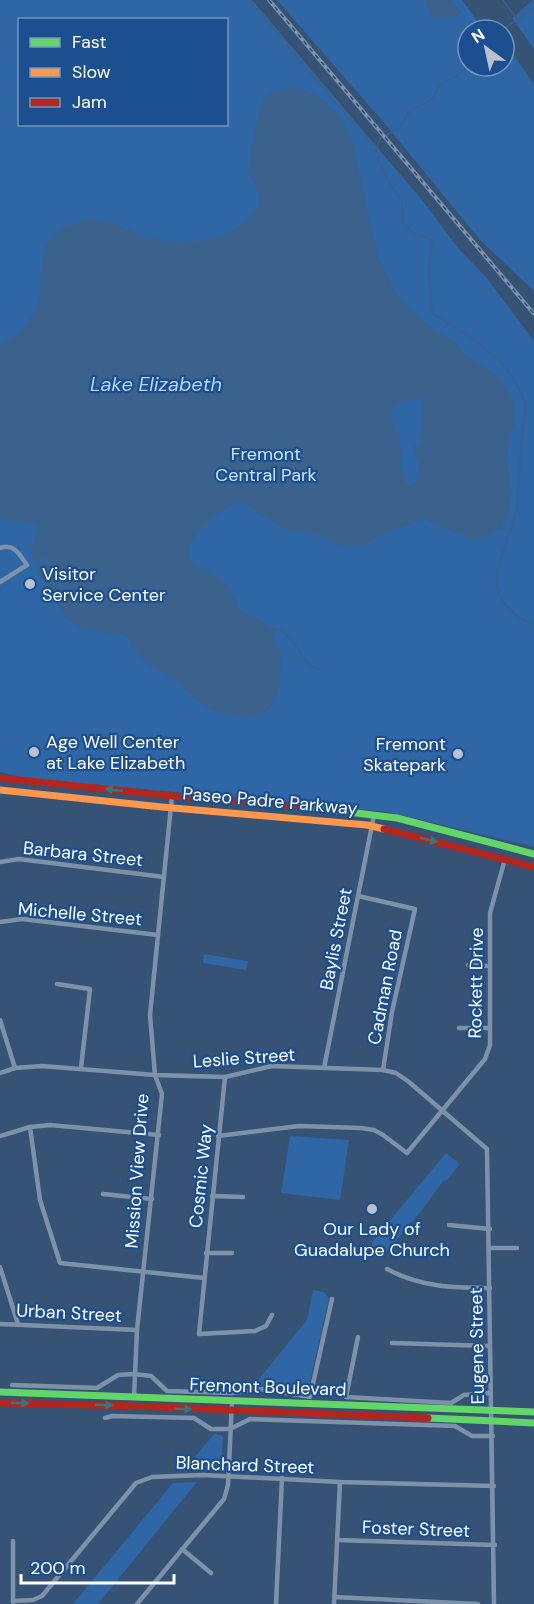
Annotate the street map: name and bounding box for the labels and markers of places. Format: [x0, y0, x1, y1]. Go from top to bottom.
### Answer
place label: Visitor Service Center [42, 562, 166, 607]
marker: Visitor Service Center [23, 577, 37, 591]
place label: Age Well Center at Lake Elizabeth [46, 730, 185, 775]
place label: Fremont Skatepark [363, 732, 446, 777]
marker: Age Well Center at Lake Elizabeth [27, 745, 41, 759]
marker: Fremont Skatepark [451, 747, 465, 761]
marker: Our Lady of Guadalupe Church [365, 1202, 379, 1216]
place label: Our Lady of Guadalupe Church [294, 1217, 450, 1262]

